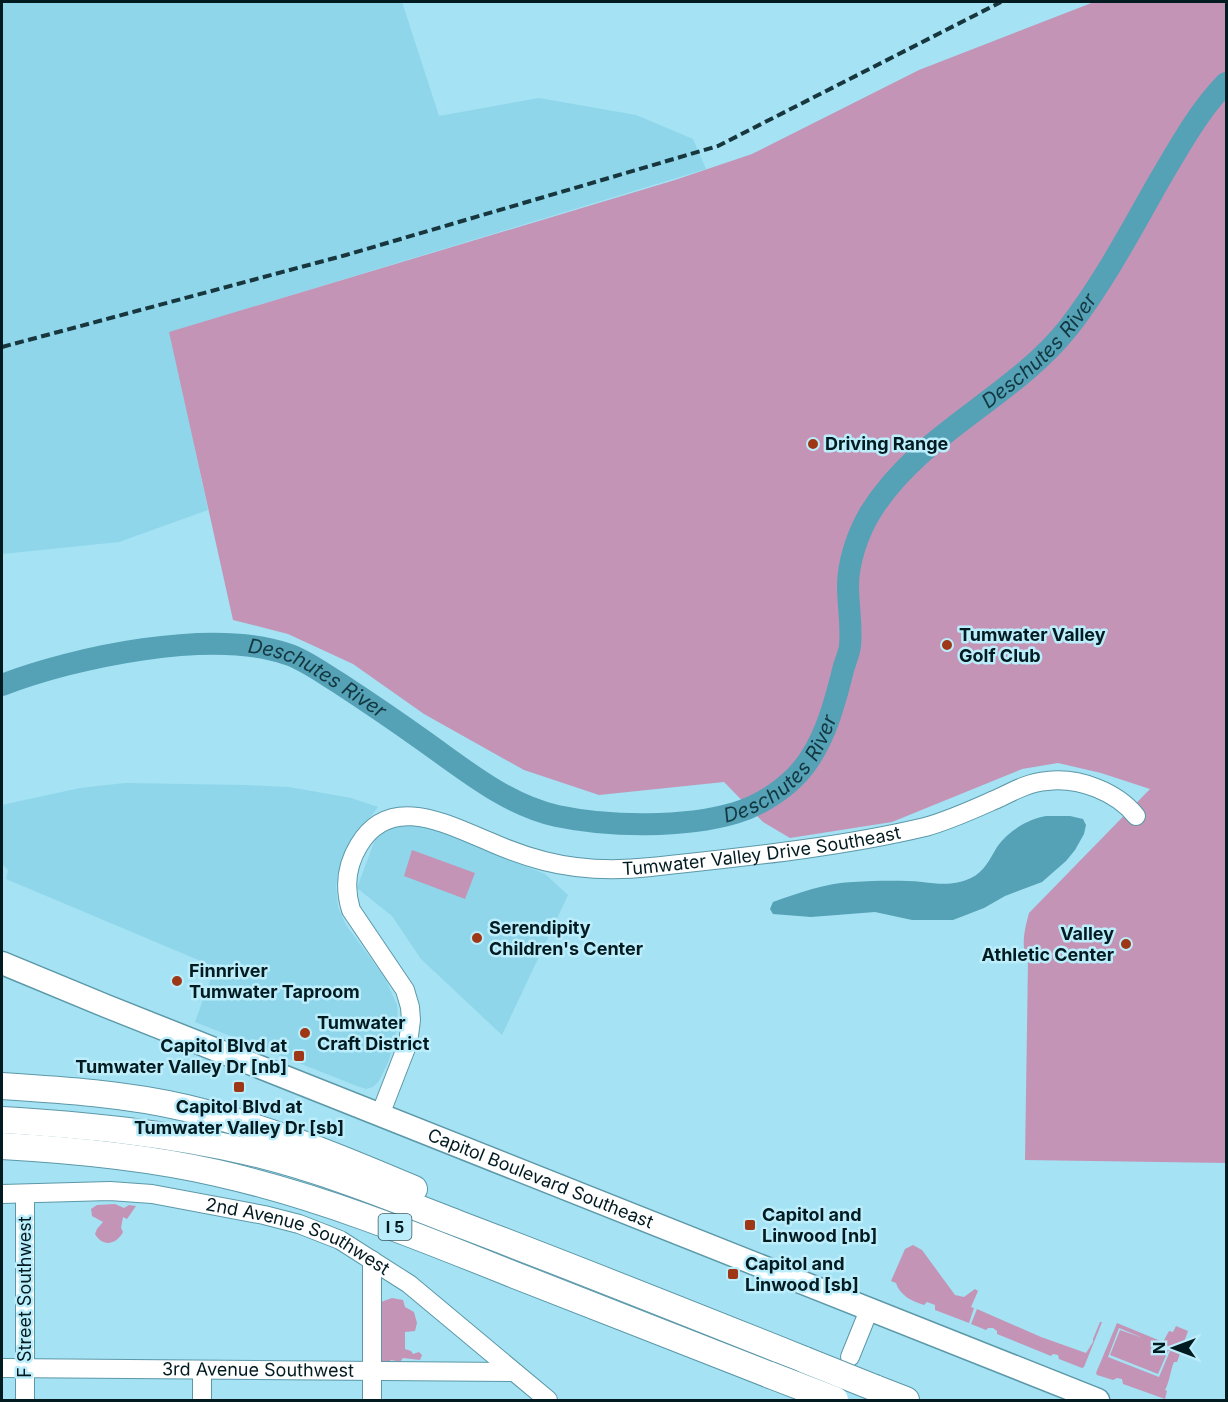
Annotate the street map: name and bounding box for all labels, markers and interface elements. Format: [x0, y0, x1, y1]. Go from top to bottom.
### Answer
water label: Deschutes River [977, 289, 1102, 413]
place label: Driving Range [825, 433, 949, 454]
marker: Driving Range [806, 437, 820, 451]
place label: Tumwater Valley Golf Club [959, 624, 1106, 666]
water label: Deschutes River [247, 634, 391, 723]
marker: Tumwater Valley Golf Club [940, 638, 954, 652]
water label: Deschutes River [721, 711, 842, 828]
street label: Tumwater Valley Drive Southeast [621, 822, 902, 879]
place label: Serendipity Children's Center [489, 917, 643, 959]
place label: Valley Athletic Center [982, 923, 1114, 965]
marker: Serendipity Children's Center [470, 931, 484, 945]
marker: Valley Athletic Center [1119, 937, 1133, 951]
place label: Finnriver Tumwater Taproom [189, 960, 360, 1002]
marker: Finnriver Tumwater Taproom [170, 974, 184, 988]
place label: Tumwater Craft District [317, 1012, 430, 1054]
marker: Tumwater Craft District [298, 1026, 312, 1040]
place label: Capitol Blvd at Tumwater Valley Dr [nb] [75, 1035, 287, 1077]
marker: Capitol Blvd at Tumwater Valley Dr [nb] [292, 1049, 306, 1063]
marker: Capitol Blvd at Tumwater Valley Dr [sb] [232, 1080, 246, 1094]
place label: Capitol Blvd at Tumwater Valley Dr [sb] [134, 1096, 344, 1138]
street label: Capitol Boulevard Southeast [425, 1124, 657, 1232]
street label: 2nd Avenue Southwest [204, 1193, 394, 1279]
place label: Capitol and Linwood [nb] [762, 1204, 877, 1246]
road number: I 5 [378, 1214, 412, 1240]
street label: F Street Southwest [14, 1216, 35, 1378]
marker: Capitol and Linwood [nb] [743, 1218, 757, 1232]
place label: Capitol and Linwood [sb] [745, 1253, 859, 1295]
marker: Capitol and Linwood [sb] [726, 1267, 740, 1281]
north arrow [1144, 1318, 1204, 1378]
text: N [1149, 1342, 1169, 1354]
street label: 3rd Avenue Southwest [162, 1358, 354, 1381]

